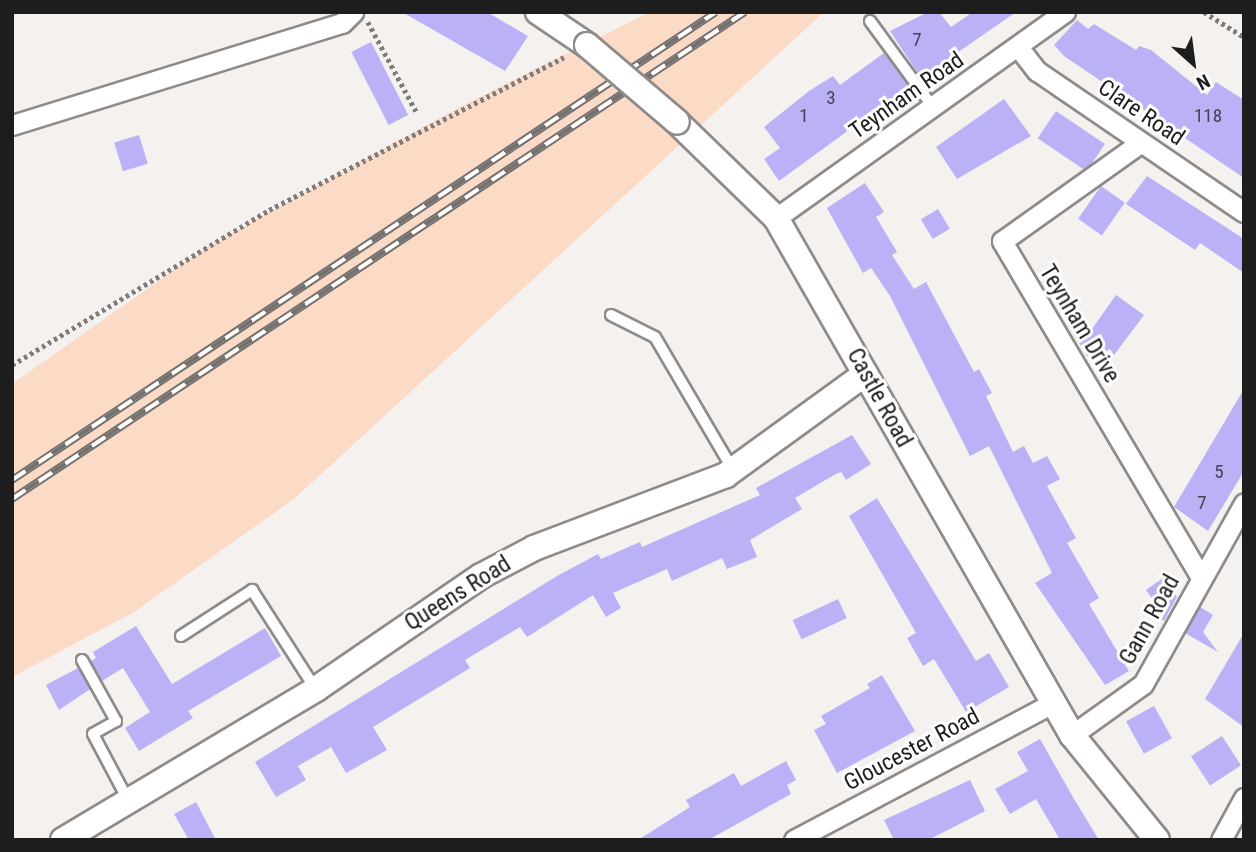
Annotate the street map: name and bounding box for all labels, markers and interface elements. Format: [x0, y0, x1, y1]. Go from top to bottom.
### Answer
north arrow [1158, 28, 1228, 98]
house number: 7 [912, 29, 922, 51]
street label: Teynham Road [845, 47, 969, 145]
text: N [1193, 69, 1214, 95]
street label: Clare Road [1093, 74, 1189, 152]
house number: 3 [826, 87, 836, 109]
house number: 1 [799, 105, 809, 127]
house number: 118 [1194, 105, 1222, 127]
street label: Teynham Drive [1033, 260, 1125, 388]
street label: Castle Road [841, 344, 917, 452]
house number: 5 [1214, 461, 1224, 483]
house number: 7 [1197, 492, 1207, 514]
street label: Queens Road [400, 551, 516, 637]
street label: Gann Road [1114, 570, 1186, 670]
street label: Gloucester Road [840, 703, 984, 797]

